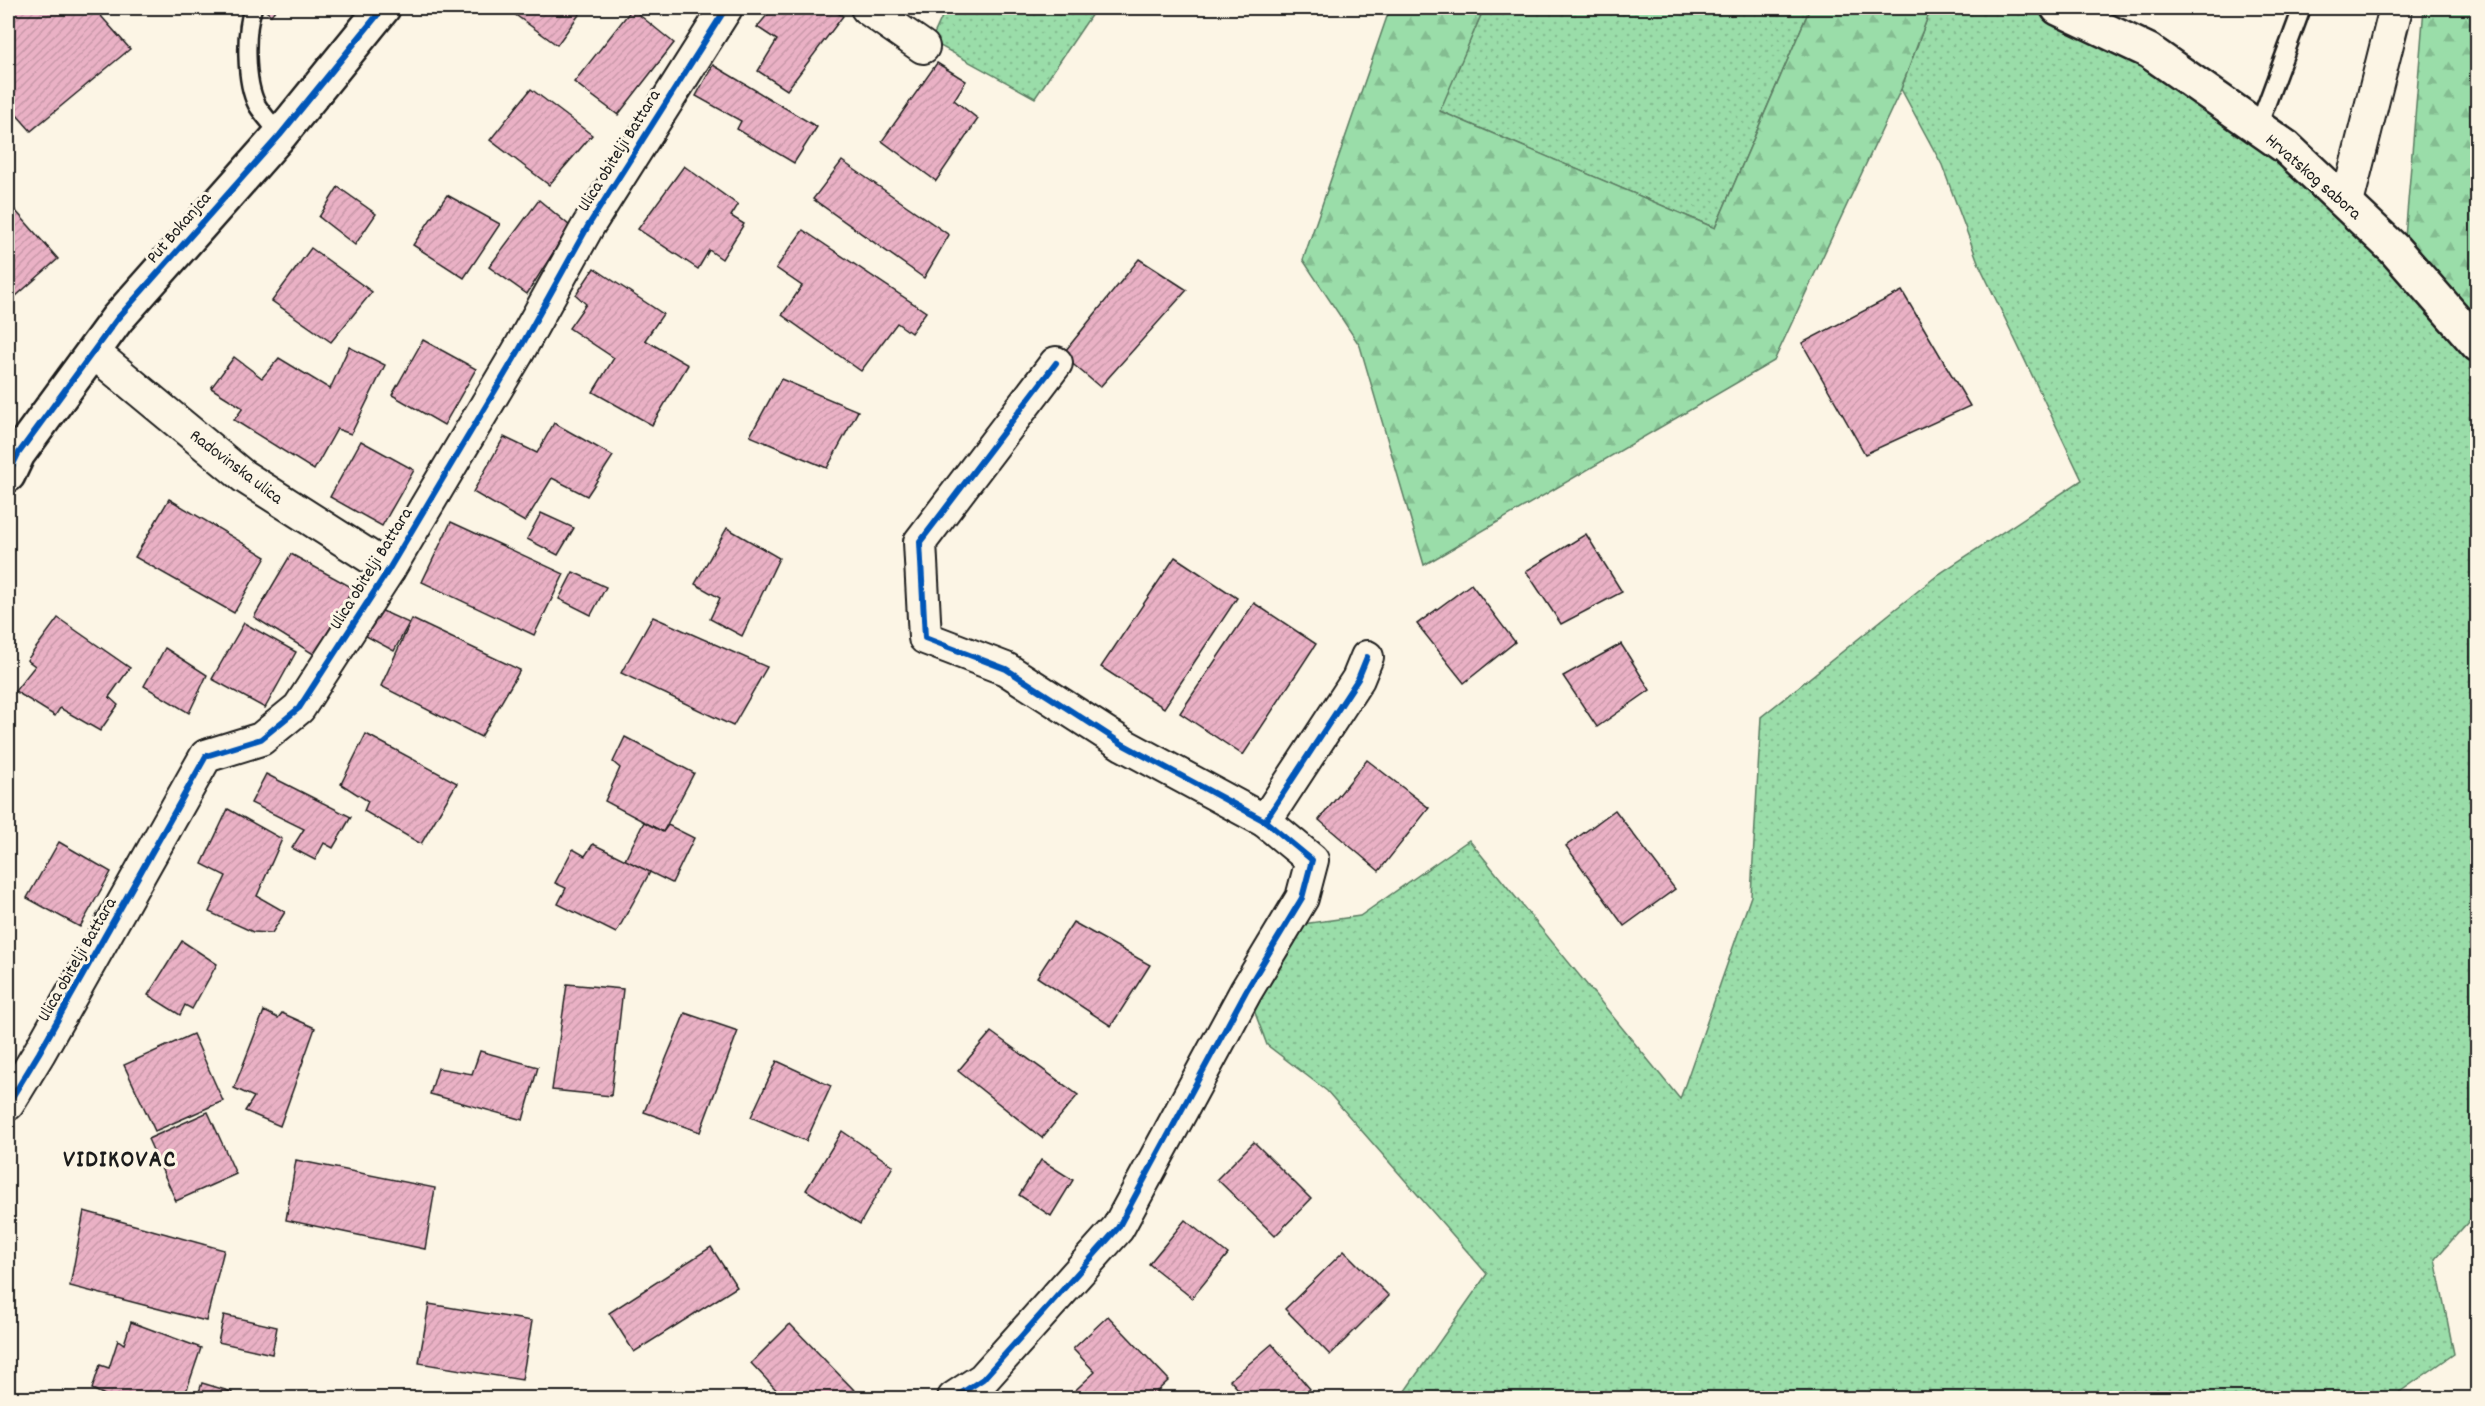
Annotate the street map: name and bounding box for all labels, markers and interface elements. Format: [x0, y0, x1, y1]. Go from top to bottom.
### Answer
street label: Ulica obitelji Battara [572, 85, 668, 217]
street label: Hrvatskog sabora [2259, 129, 2366, 227]
street label: Put Bokanjca [142, 187, 218, 270]
street label: Radovinska ulica [184, 425, 288, 512]
street label: Ulica obitelji Battara [324, 503, 420, 635]
street label: Ulica obitelji Battara [32, 893, 124, 1027]
district label: VIDIKOVAC [63, 1144, 177, 1178]

